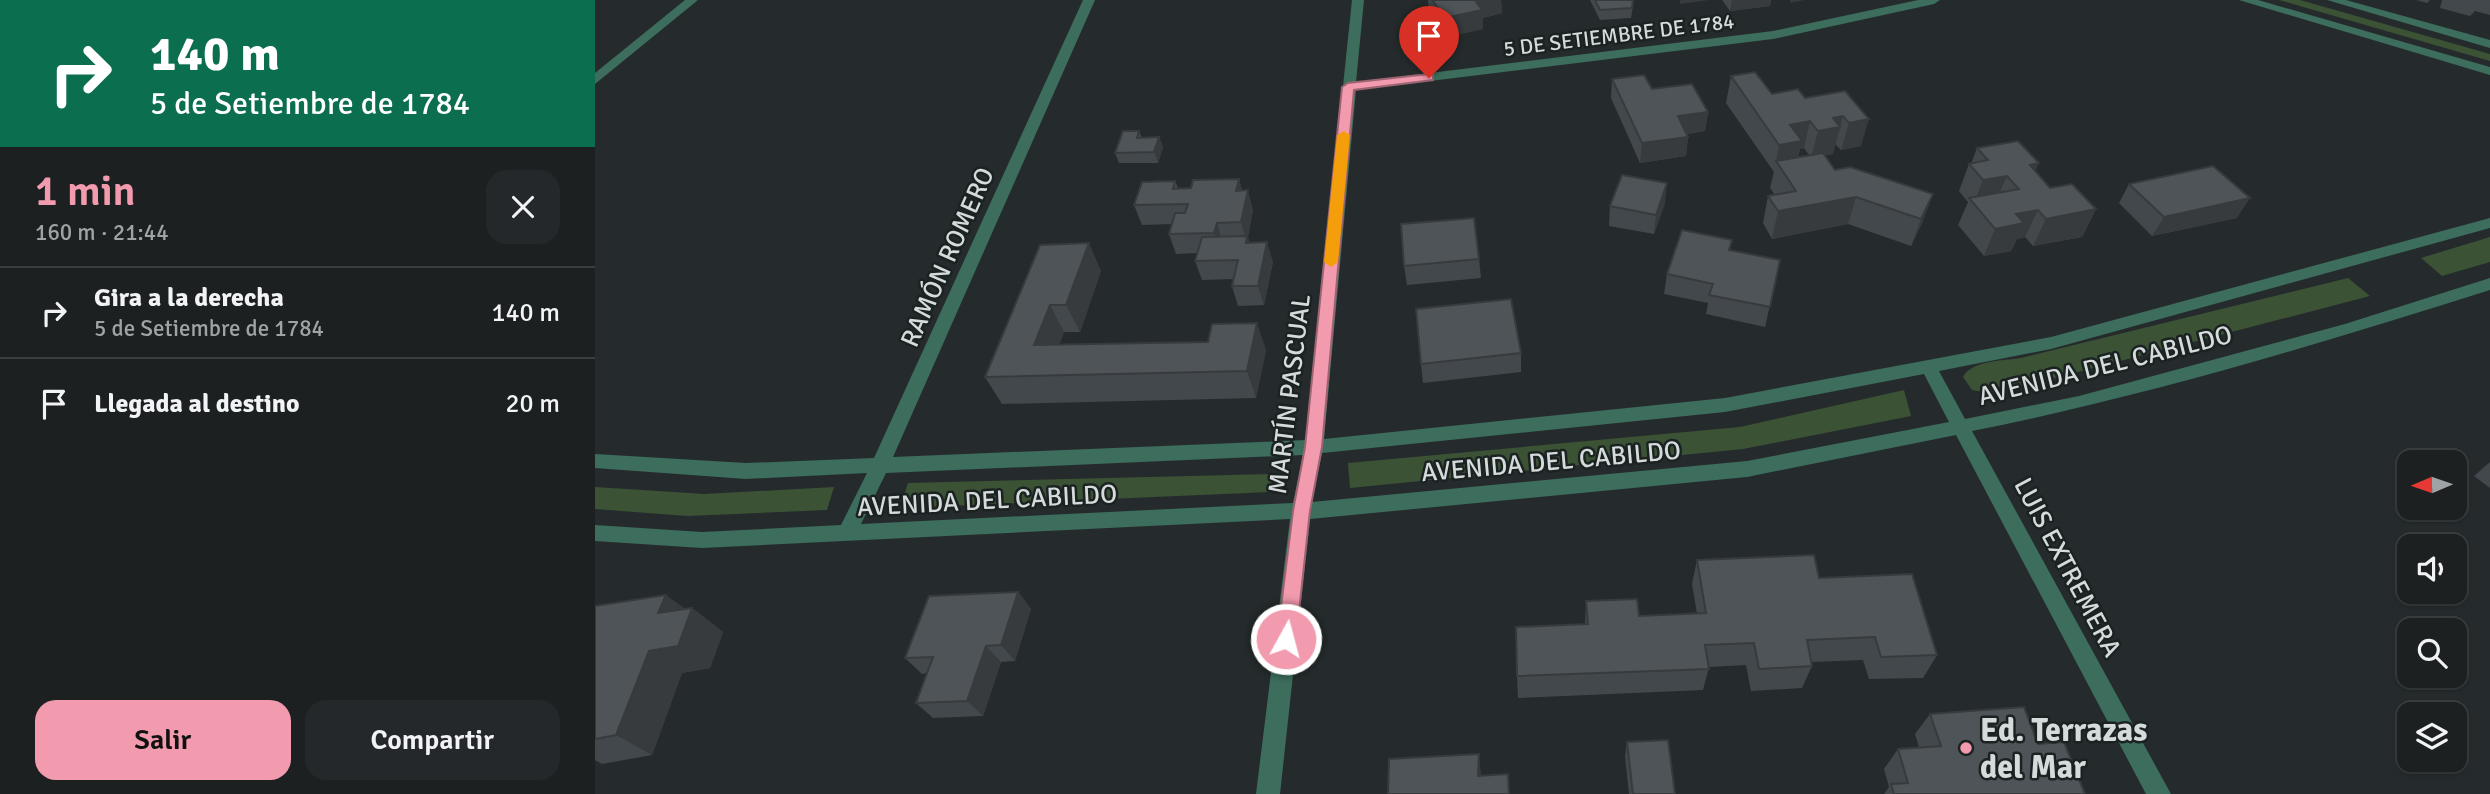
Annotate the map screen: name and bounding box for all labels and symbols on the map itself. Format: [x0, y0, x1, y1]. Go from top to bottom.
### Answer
pin [1399, 6, 1459, 78]
street label: 5 DE SETIEMBRE DE 1784 [1502, 8, 1736, 62]
street label: RAMÓN ROMERO [894, 163, 1002, 352]
street label: MARTÍN PASCUAL [1262, 292, 1318, 496]
street label: AVENIDA DEL CABILDO [1975, 319, 2235, 413]
street label: AVENIDA DEL CABILDO [1420, 435, 1682, 489]
north arrow [2397, 450, 2467, 520]
street label: LUIS EXTREMERA [2006, 472, 2128, 663]
street label: AVENIDA DEL CABILDO [856, 478, 1118, 524]
position arrow [1249, 602, 1323, 676]
place label: Ed. Terrazas del Mar [1980, 711, 2147, 787]
marker: Ed. Terrazas del Mar [1958, 740, 1974, 756]

